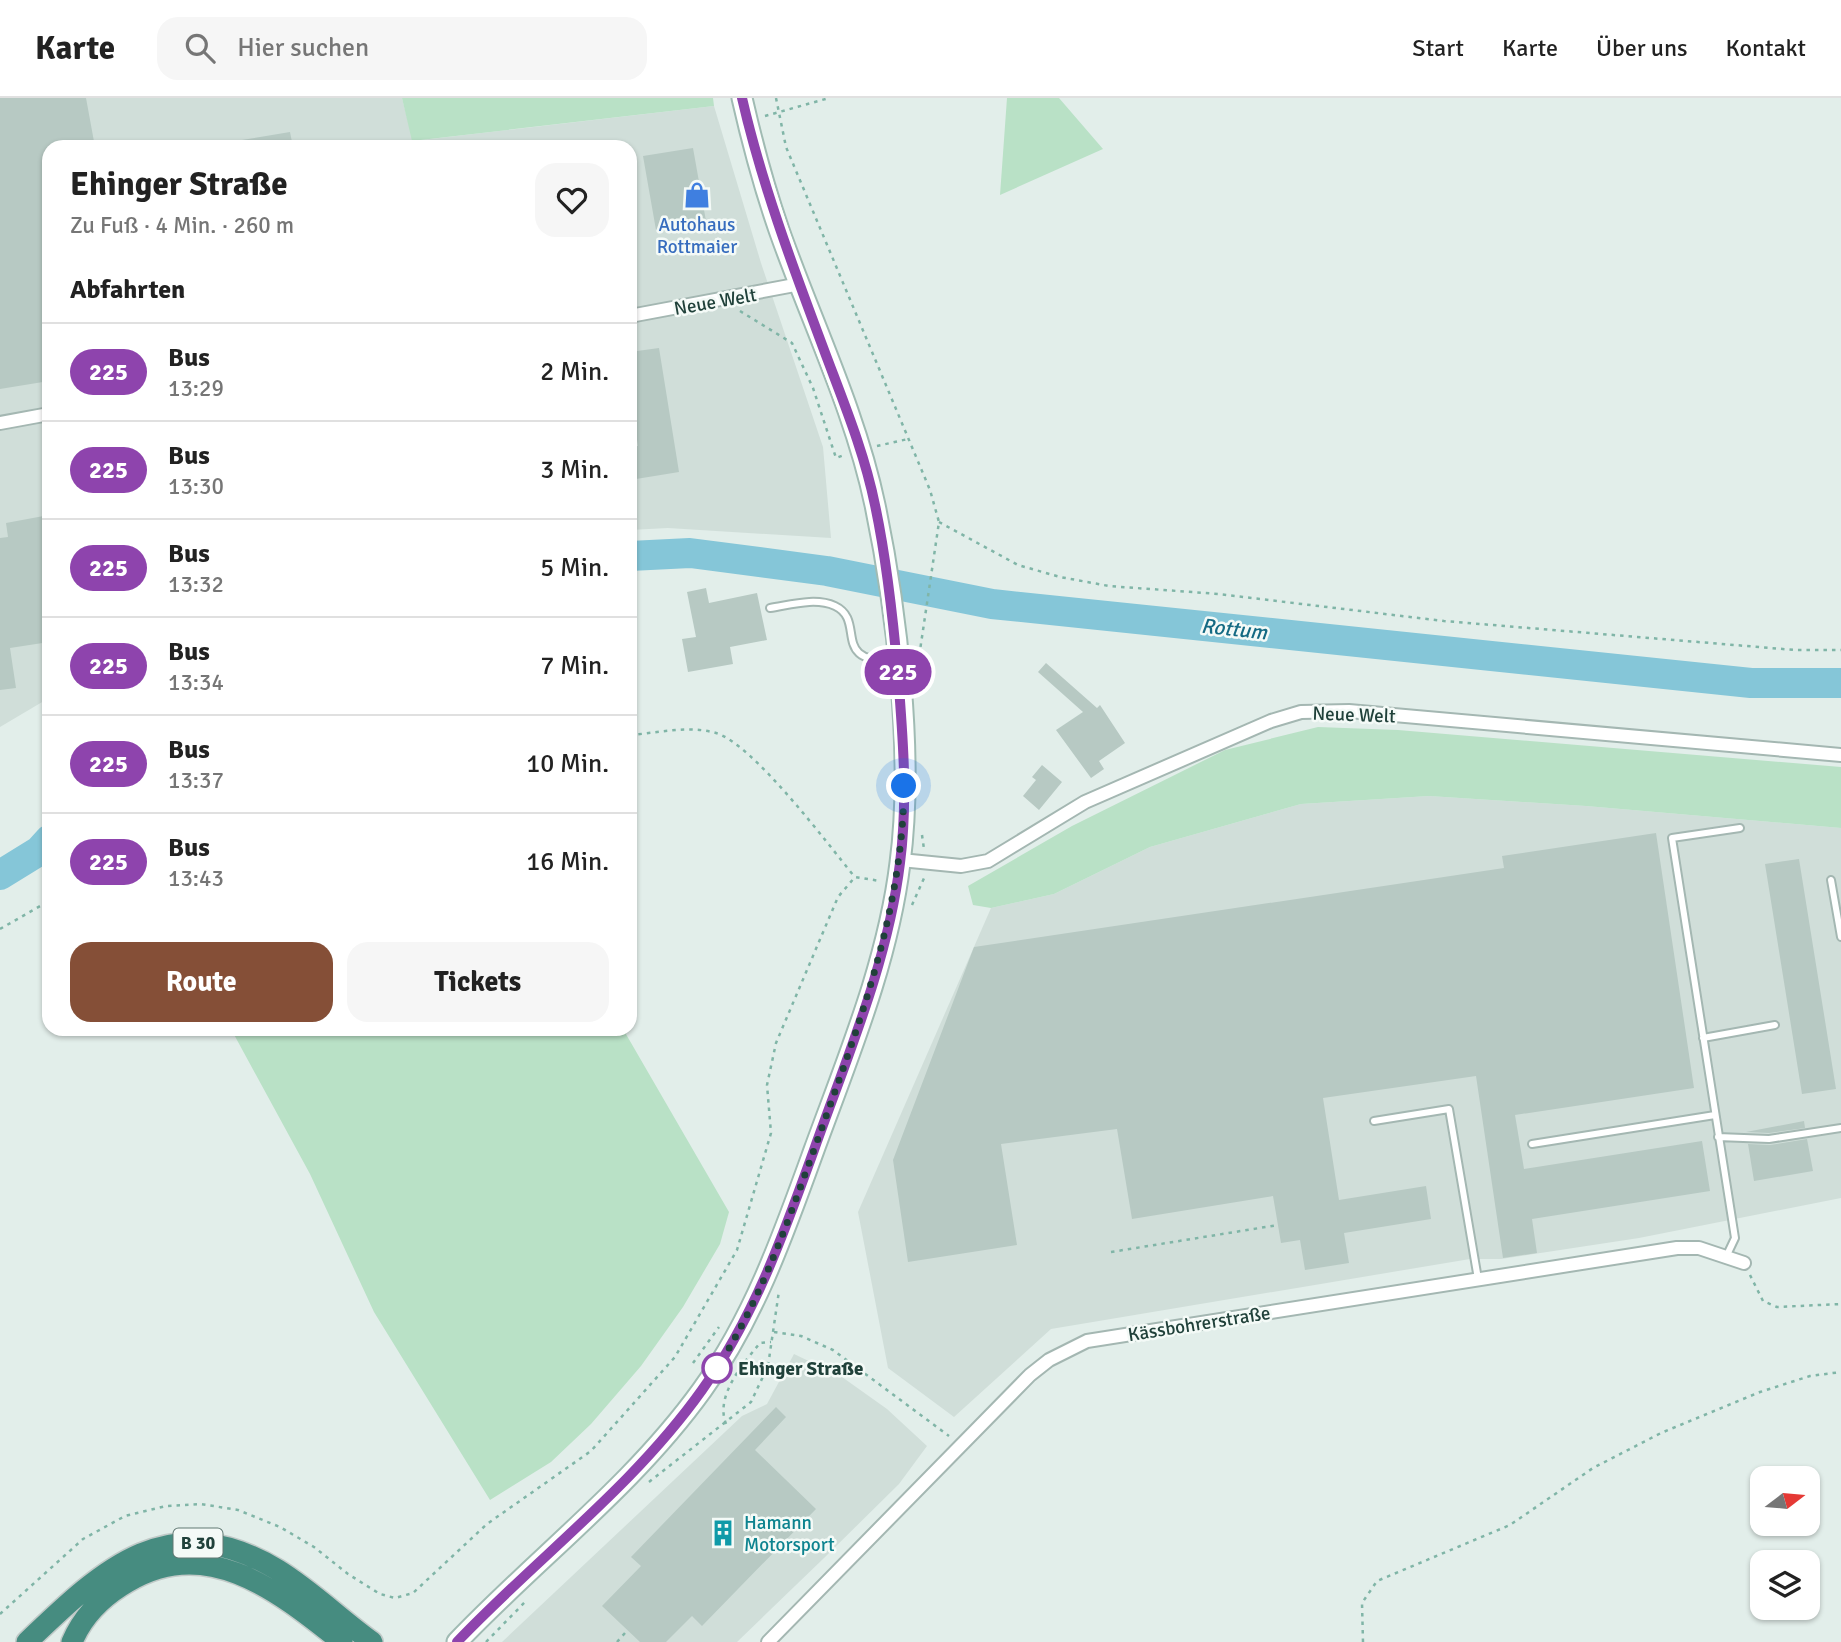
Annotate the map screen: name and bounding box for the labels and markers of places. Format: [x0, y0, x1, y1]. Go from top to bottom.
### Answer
shop icon: Autohaus Rottmaier [682, 180, 712, 210]
place label: Autohaus Rottmaier [657, 213, 737, 259]
marker: Ehinger Straße [702, 1353, 732, 1383]
place label: Ehinger Straße [738, 1357, 863, 1381]
place label: Hamann Motorsport [744, 1511, 835, 1557]
building icon: Hamann Motorsport [708, 1518, 738, 1548]

